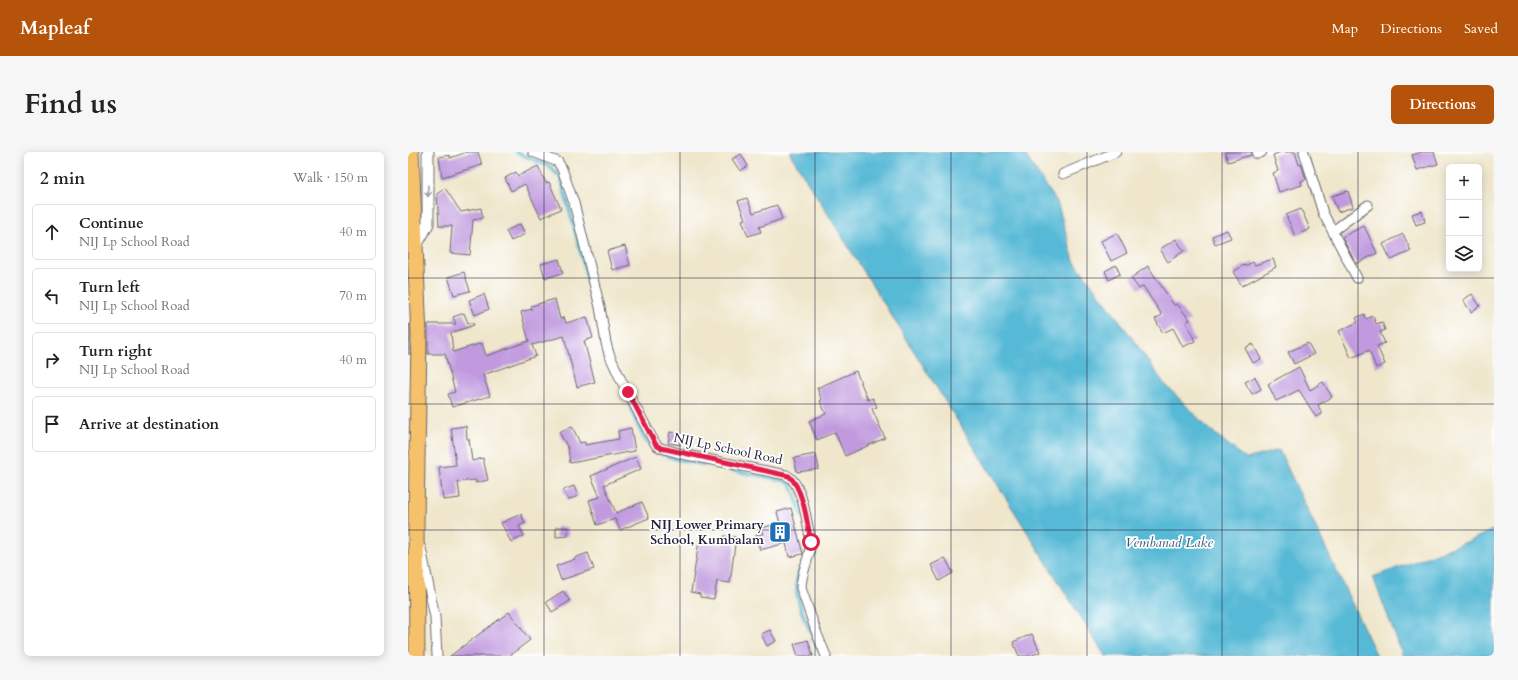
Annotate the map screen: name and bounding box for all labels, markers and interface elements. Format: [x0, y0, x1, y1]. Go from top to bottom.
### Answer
text: Mapleaf [20, 15, 90, 41]
text: Map [1332, 19, 1358, 38]
text: Directions [1380, 19, 1442, 38]
text: Saved [1464, 19, 1498, 38]
text: Find us [24, 85, 117, 123]
button: Directions [1391, 85, 1494, 124]
map controls [1446, 164, 1482, 272]
button: + [1446, 164, 1482, 200]
text: 2 min [40, 167, 85, 190]
text: Walk · 150 m [293, 169, 368, 187]
one-way arrow [424, 184, 432, 197]
button: − [1446, 200, 1482, 236]
text: Continue [79, 213, 144, 233]
icon: ahead [41, 221, 63, 243]
text: 40 m [339, 223, 367, 241]
text: NIJ Lp School Road [79, 233, 190, 251]
button: layers [1446, 236, 1482, 272]
text: Turn left [79, 277, 140, 297]
icon: left [41, 285, 63, 307]
text: 70 m [339, 287, 367, 305]
text: NIJ Lp School Road [79, 297, 190, 315]
text: Turn right [79, 341, 152, 361]
icon: right [41, 349, 63, 371]
text: 40 m [339, 351, 367, 369]
text: NIJ Lp School Road [79, 361, 190, 379]
route end [619, 383, 637, 401]
icon: arrive [41, 413, 63, 435]
text: Arrive at destination [79, 414, 219, 434]
street label: NIJ Lp School Road [672, 429, 784, 469]
place label: NIJ Lower Primary School, Kumbalam [650, 516, 765, 549]
building icon: NIJ Lower Primary School, Kumbalam [767, 519, 793, 545]
route start [802, 533, 820, 551]
water label: Vembanad Lake [1125, 533, 1214, 552]

